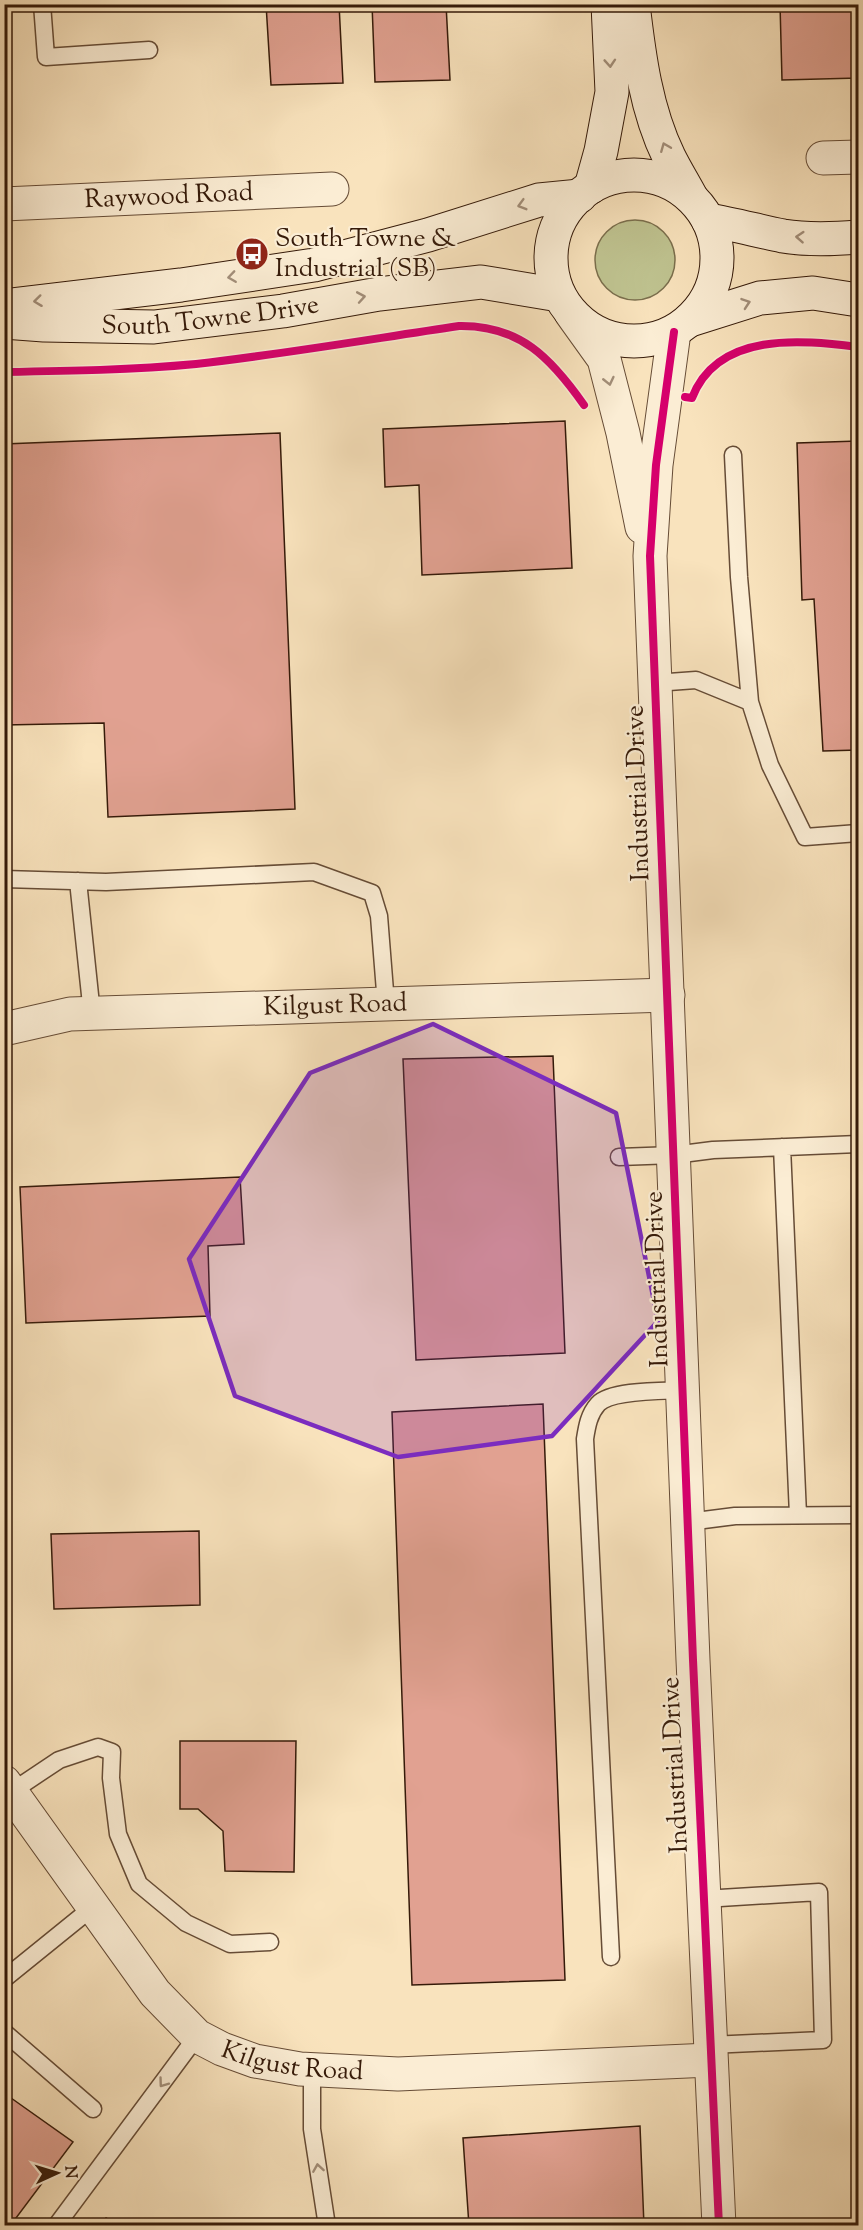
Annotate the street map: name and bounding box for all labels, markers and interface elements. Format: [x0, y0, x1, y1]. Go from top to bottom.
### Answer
one-way arrow [603, 58, 616, 67]
one-way arrow [660, 142, 672, 153]
street label: Raywood Road [83, 174, 254, 219]
one-way arrow [518, 198, 528, 210]
place label: South Towne & Industrial (SB) [275, 221, 456, 288]
one-way arrow [796, 231, 805, 244]
bus stop icon: South Towne & Industrial (SB) [234, 236, 270, 272]
one-way arrow [227, 270, 237, 283]
street label: South Towne Drive [101, 286, 322, 346]
one-way arrow [356, 291, 366, 304]
one-way arrow [34, 295, 43, 307]
one-way arrow [740, 297, 751, 310]
one-way arrow [602, 376, 615, 386]
street label: Industrial Drive [617, 704, 661, 882]
street label: Kilgust Road [263, 985, 408, 1026]
street label: Industrial Drive [636, 1190, 680, 1368]
street label: Industrial Drive [653, 1676, 699, 1854]
street label: Kilgust Road [216, 2032, 365, 2091]
one-way arrow [159, 2076, 170, 2087]
north arrow [27, 2143, 87, 2203]
one-way arrow [313, 2163, 325, 2172]
text: N [58, 2165, 81, 2180]

